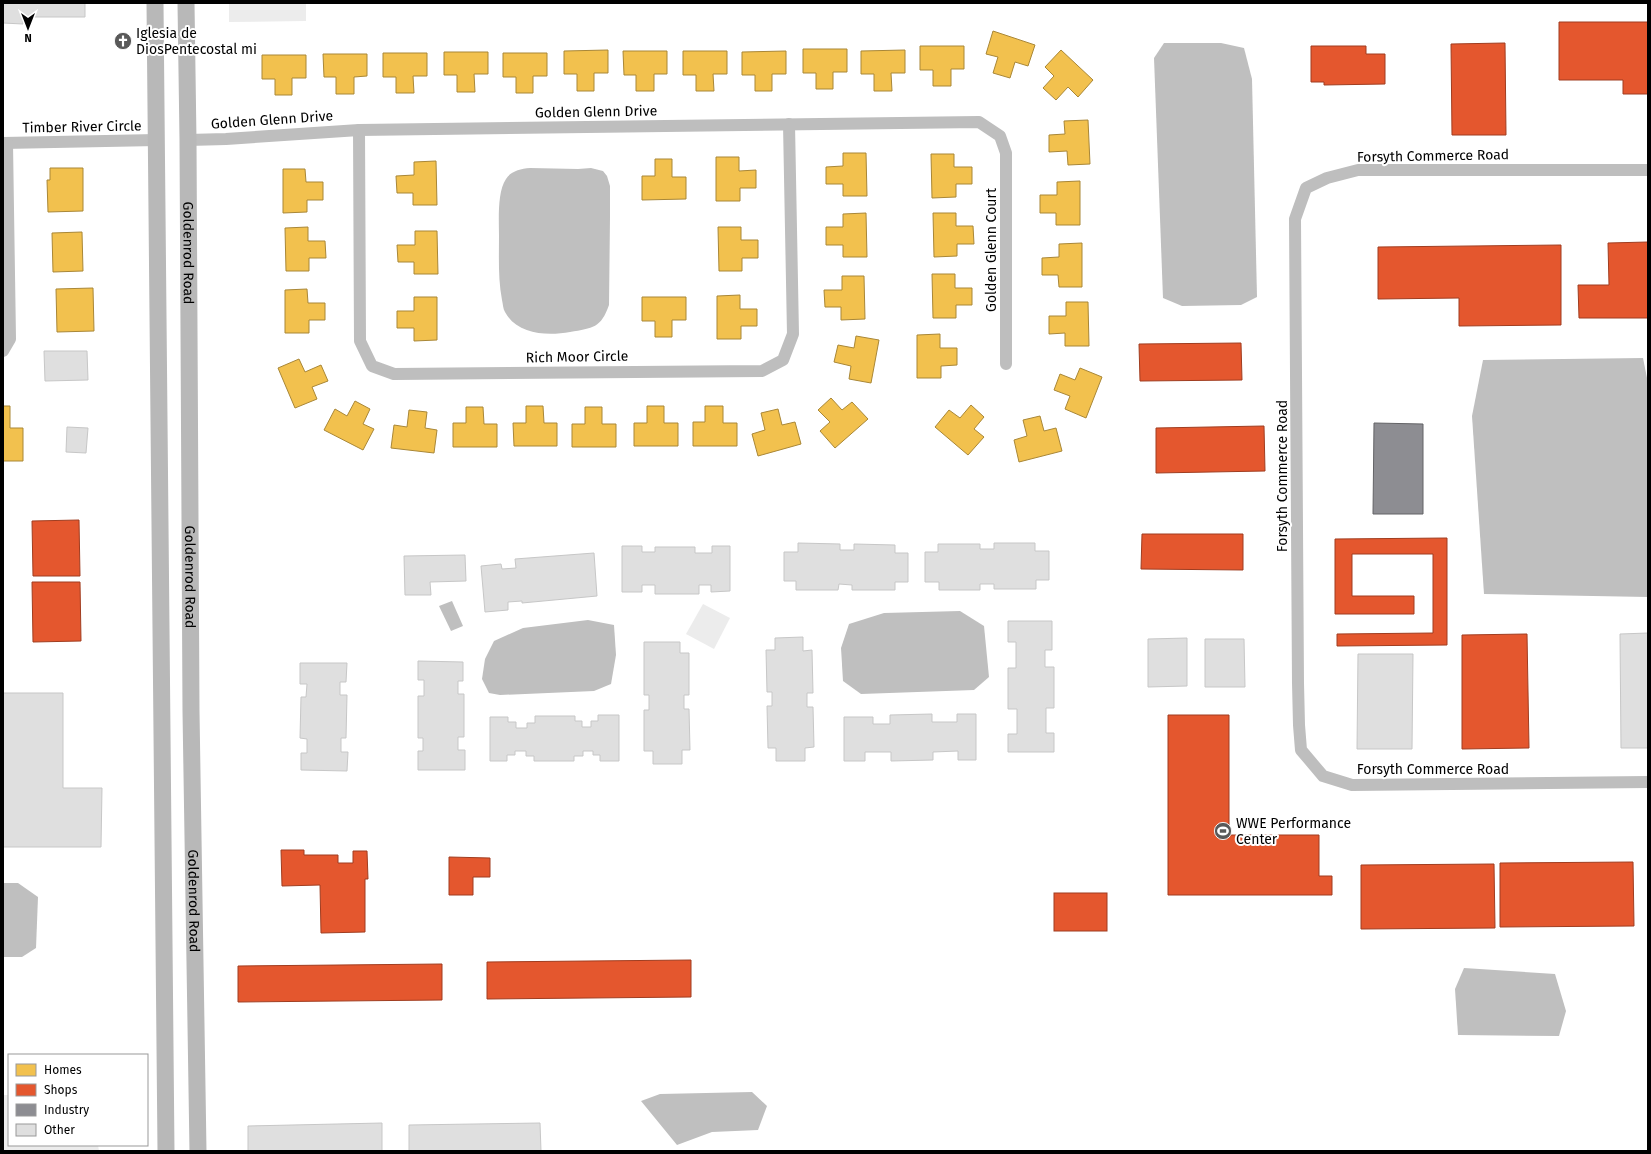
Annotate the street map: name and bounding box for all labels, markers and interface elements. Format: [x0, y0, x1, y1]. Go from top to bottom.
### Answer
north arrow [8, 8, 48, 48]
place label: Iglesia de DiosPentecostal mi [136, 25, 257, 58]
text: N [24, 31, 32, 44]
church icon: Iglesia de DiosPentecostal mi [113, 31, 133, 51]
street label: Golden Glenn Drive [535, 102, 657, 122]
street label: Golden Glenn Drive [210, 107, 334, 133]
street label: Timber River Circle [22, 117, 142, 137]
street label: Forsyth Commerce Road [1357, 146, 1509, 166]
street label: Golden Glenn Court [983, 187, 1000, 312]
street label: Goldenrod Road [180, 201, 197, 304]
street label: Rich Moor Circle [526, 348, 628, 366]
street label: Forsyth Commerce Road [1274, 400, 1291, 552]
street label: Goldenrod Road [182, 525, 199, 628]
street label: Forsyth Commerce Road [1357, 761, 1509, 778]
place label: WWE Performance Center [1236, 815, 1351, 848]
sports icon: WWE Performance Center [1213, 821, 1233, 841]
street label: Goldenrod Road [185, 849, 203, 953]
legend [8, 1054, 148, 1146]
text: Homes [44, 1063, 82, 1077]
text: Shops [44, 1083, 78, 1097]
text: Industry [44, 1103, 89, 1117]
text: Other [44, 1123, 75, 1137]

